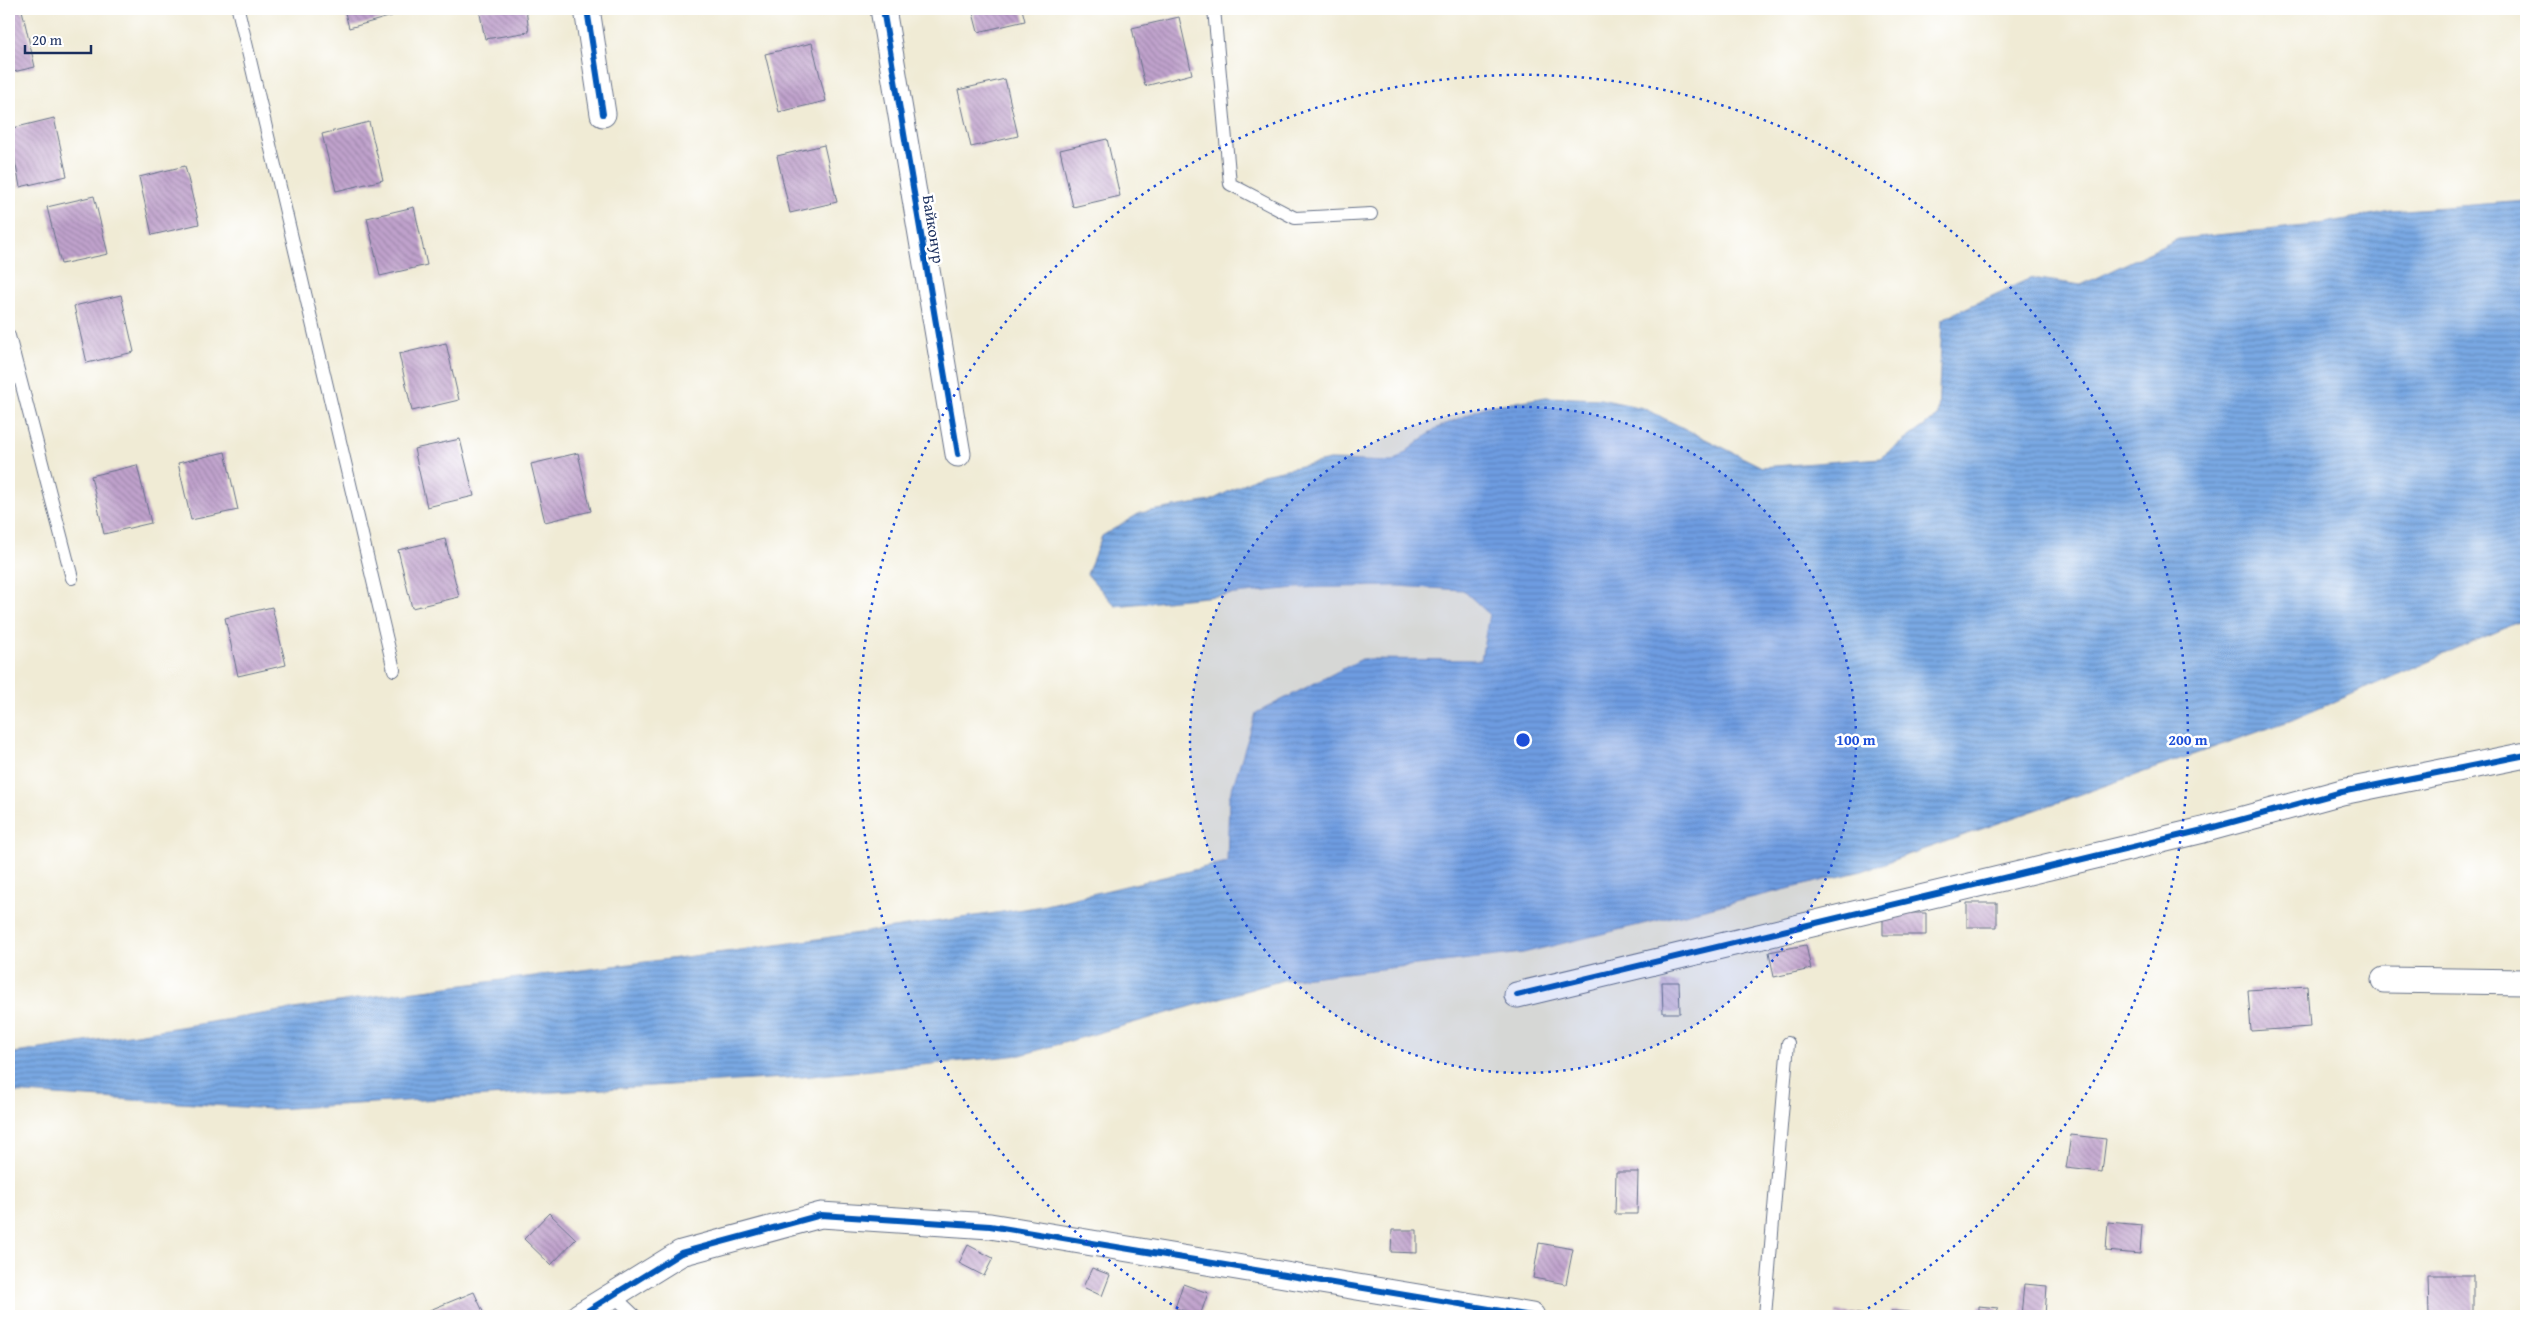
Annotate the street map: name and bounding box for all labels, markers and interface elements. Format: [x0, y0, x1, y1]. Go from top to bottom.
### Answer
scale bar [25, 22, 91, 54]
text: 20 m [32, 29, 63, 50]
street label: Байконур [917, 193, 951, 265]
text: 100 m [1836, 729, 1876, 750]
text: 200 m [2168, 729, 2208, 750]
centre of rings [1514, 731, 1532, 749]

